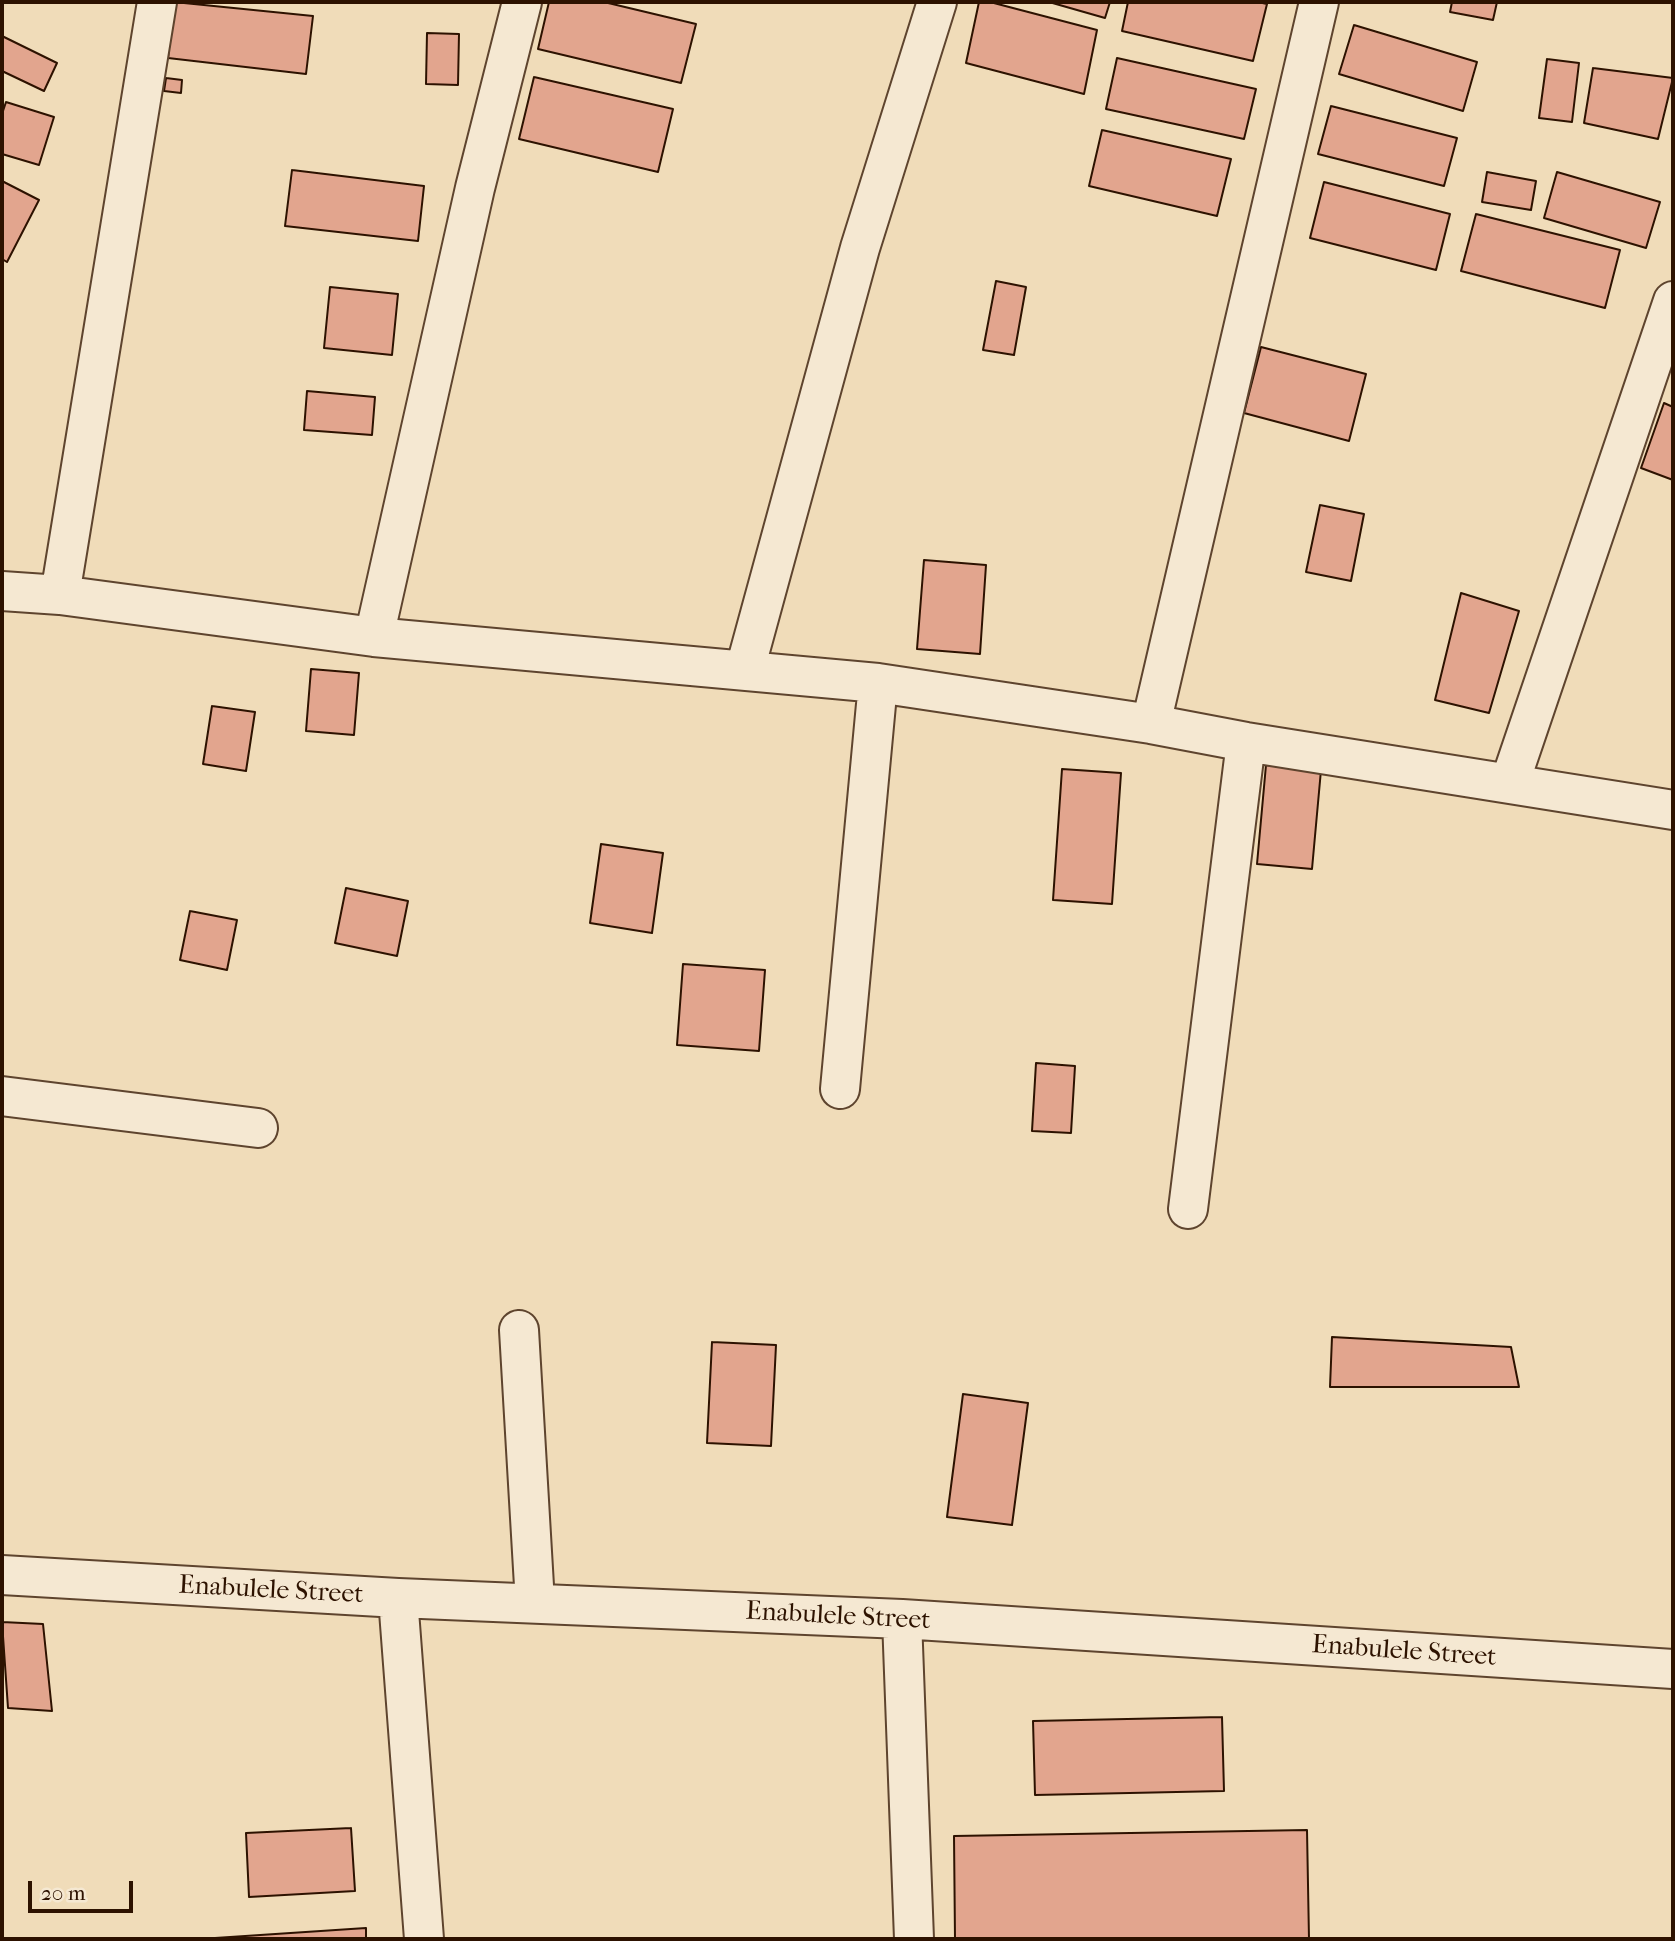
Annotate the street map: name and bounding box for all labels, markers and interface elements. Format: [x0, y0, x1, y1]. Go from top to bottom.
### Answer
street label: Enabulele Street [178, 1571, 364, 1611]
street label: Enabulele Street [745, 1597, 931, 1637]
street label: Enabulele Street [1311, 1630, 1497, 1674]
scale bar [32, 1868, 136, 1912]
text: 20 m [41, 1881, 85, 1905]

